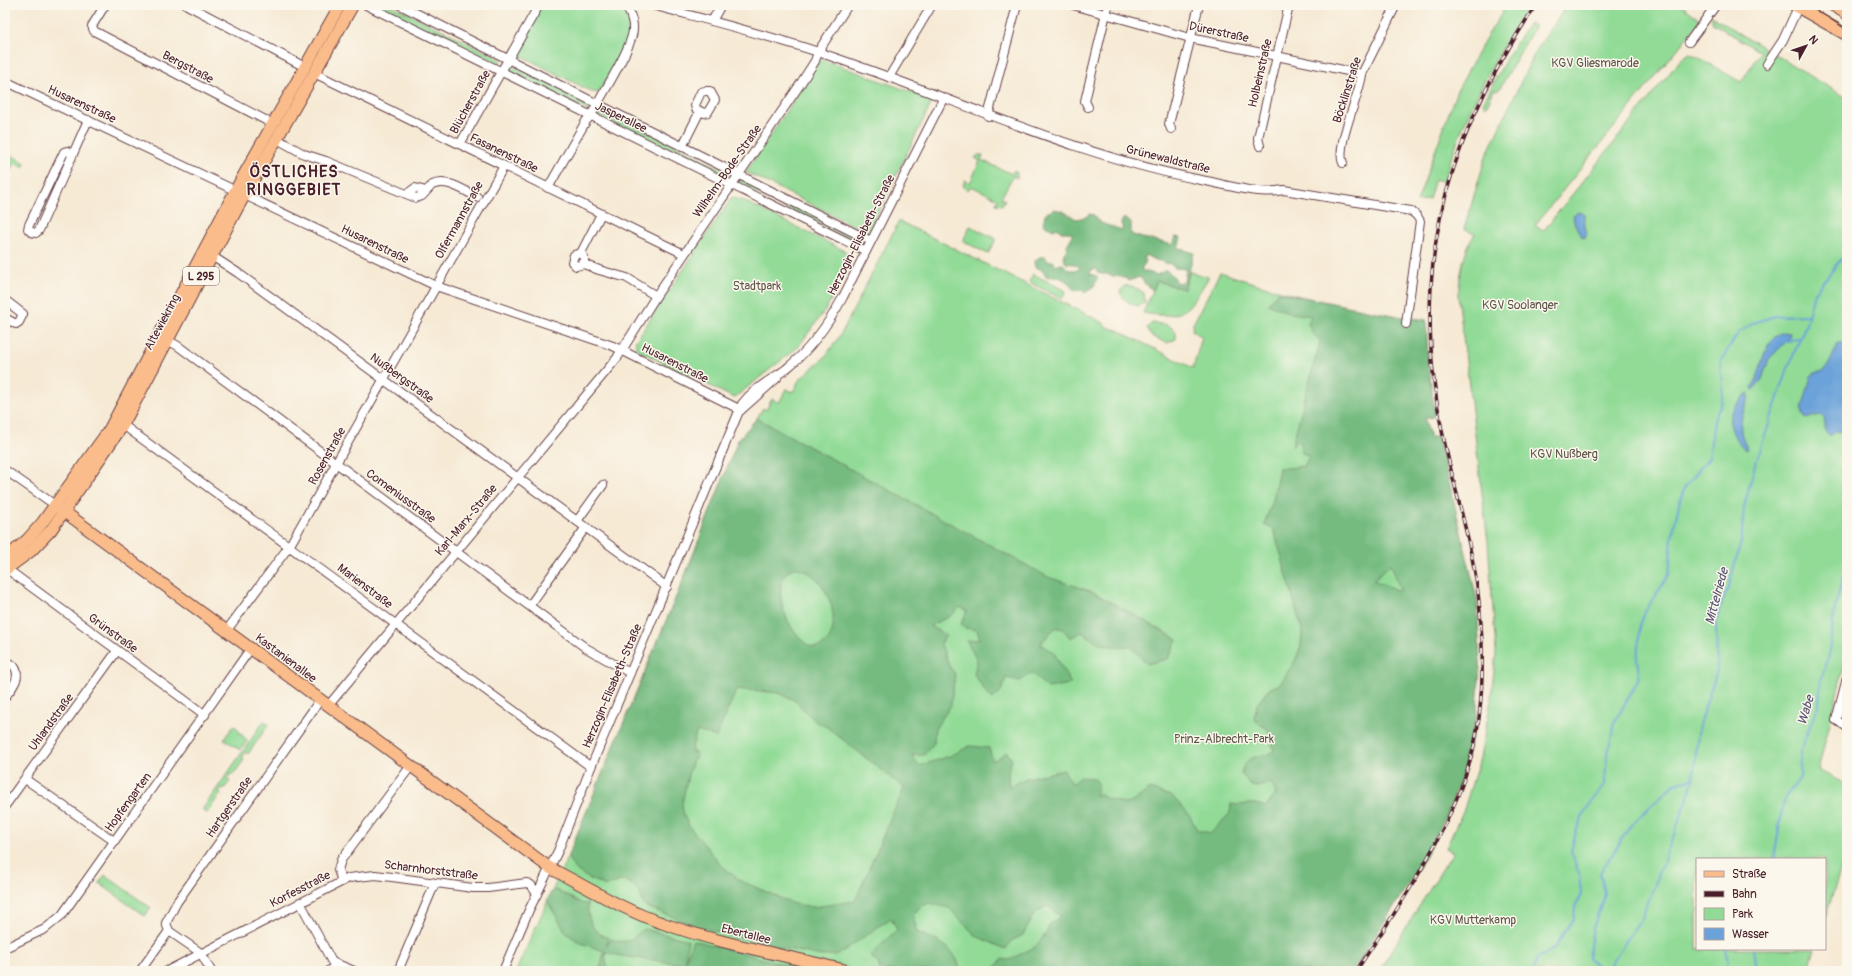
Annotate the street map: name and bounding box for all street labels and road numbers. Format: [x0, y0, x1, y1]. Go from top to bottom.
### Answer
street label: Dürerstraße [1188, 19, 1250, 46]
street label: Holbeinstraße [1245, 37, 1276, 109]
street label: Bergstraße [160, 48, 216, 87]
street label: Böcklinstraße [1330, 55, 1365, 125]
street label: Blücherstraße [447, 68, 494, 137]
street label: Husarenstraße [45, 82, 118, 127]
street label: Jasperallee [592, 99, 649, 136]
street label: Wilhelm-Bode-Straße [690, 122, 765, 221]
street label: Fasanenstraße [467, 130, 540, 176]
street label: Grünewaldstraße [1124, 142, 1212, 177]
street label: Herzogin-Elisabeth-Straße [824, 172, 899, 298]
street label: Olfermannstraße [432, 179, 487, 262]
street label: Husarenstraße [339, 222, 411, 267]
road number: L 295 [183, 267, 219, 285]
street label: Altewiekring [141, 291, 184, 353]
street label: Husarenstraße [639, 340, 711, 387]
street label: Nußbergstraße [367, 350, 437, 407]
street label: Rosenstraße [305, 425, 349, 488]
street label: Comeniusstraße [363, 466, 439, 527]
street label: Karl-Marx-Straße [432, 481, 501, 559]
street label: Marienstraße [334, 561, 395, 612]
street label: Grünstraße [85, 610, 140, 656]
street label: Herzogin-Elisabeth-Straße [579, 622, 646, 751]
street label: Kastanienallee [252, 631, 319, 686]
street label: Uhlandstraße [26, 691, 77, 754]
street label: Hopfengarten [102, 770, 155, 835]
street label: Hartgerstraße [203, 774, 256, 841]
street label: Scharnhorststraße [383, 857, 479, 884]
street label: Korfesstraße [267, 868, 333, 911]
street label: Ebertallee [720, 921, 772, 948]

